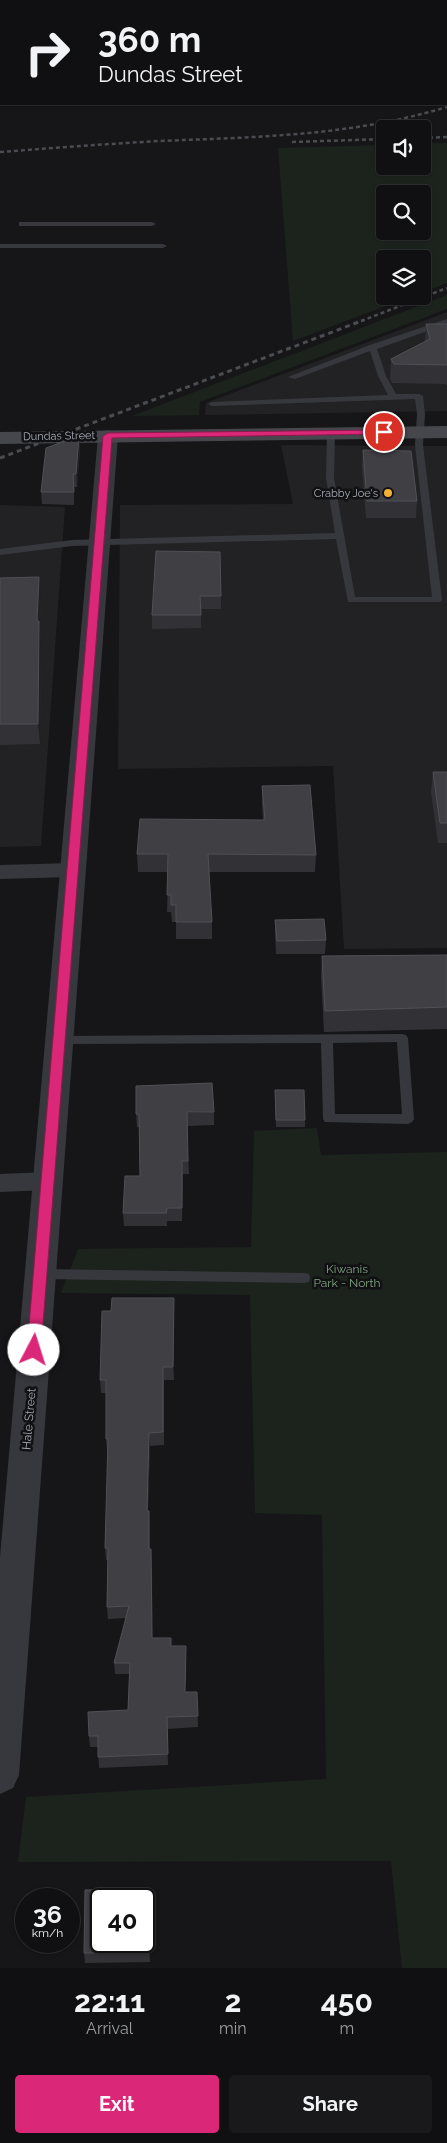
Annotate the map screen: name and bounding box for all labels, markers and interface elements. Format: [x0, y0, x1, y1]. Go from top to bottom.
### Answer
text: 360 m [98, 19, 201, 60]
icon: right [15, 20, 80, 85]
text: Dundas Street [98, 61, 243, 87]
map controls [376, 120, 431, 305]
button: sound [376, 120, 431, 175]
button: search [376, 185, 431, 240]
button: layers [376, 250, 431, 305]
pin [363, 411, 405, 453]
icon: arrive [370, 418, 398, 446]
street label: Dundas Street [23, 429, 96, 443]
place label: Crabby Joe's [314, 487, 378, 500]
marker: Crabby Joe's [382, 487, 394, 499]
park label: Kiwanis Park - North [313, 1262, 381, 1290]
position arrow [7, 1323, 59, 1375]
street label: Hale Street [19, 1388, 39, 1450]
speed limit sign: 40 [90, 1888, 155, 1953]
text: 36 [33, 1899, 62, 1929]
text: km/h [32, 1926, 63, 1940]
text: 22:11 [74, 1984, 145, 2019]
text: 2 [224, 1984, 241, 2019]
text: 450 [321, 1984, 373, 2019]
text: Arrival [86, 2019, 133, 2038]
text: min [219, 2019, 247, 2038]
text: m [339, 2019, 354, 2038]
button: Exit [15, 2075, 219, 2133]
button: Share [229, 2075, 432, 2133]

